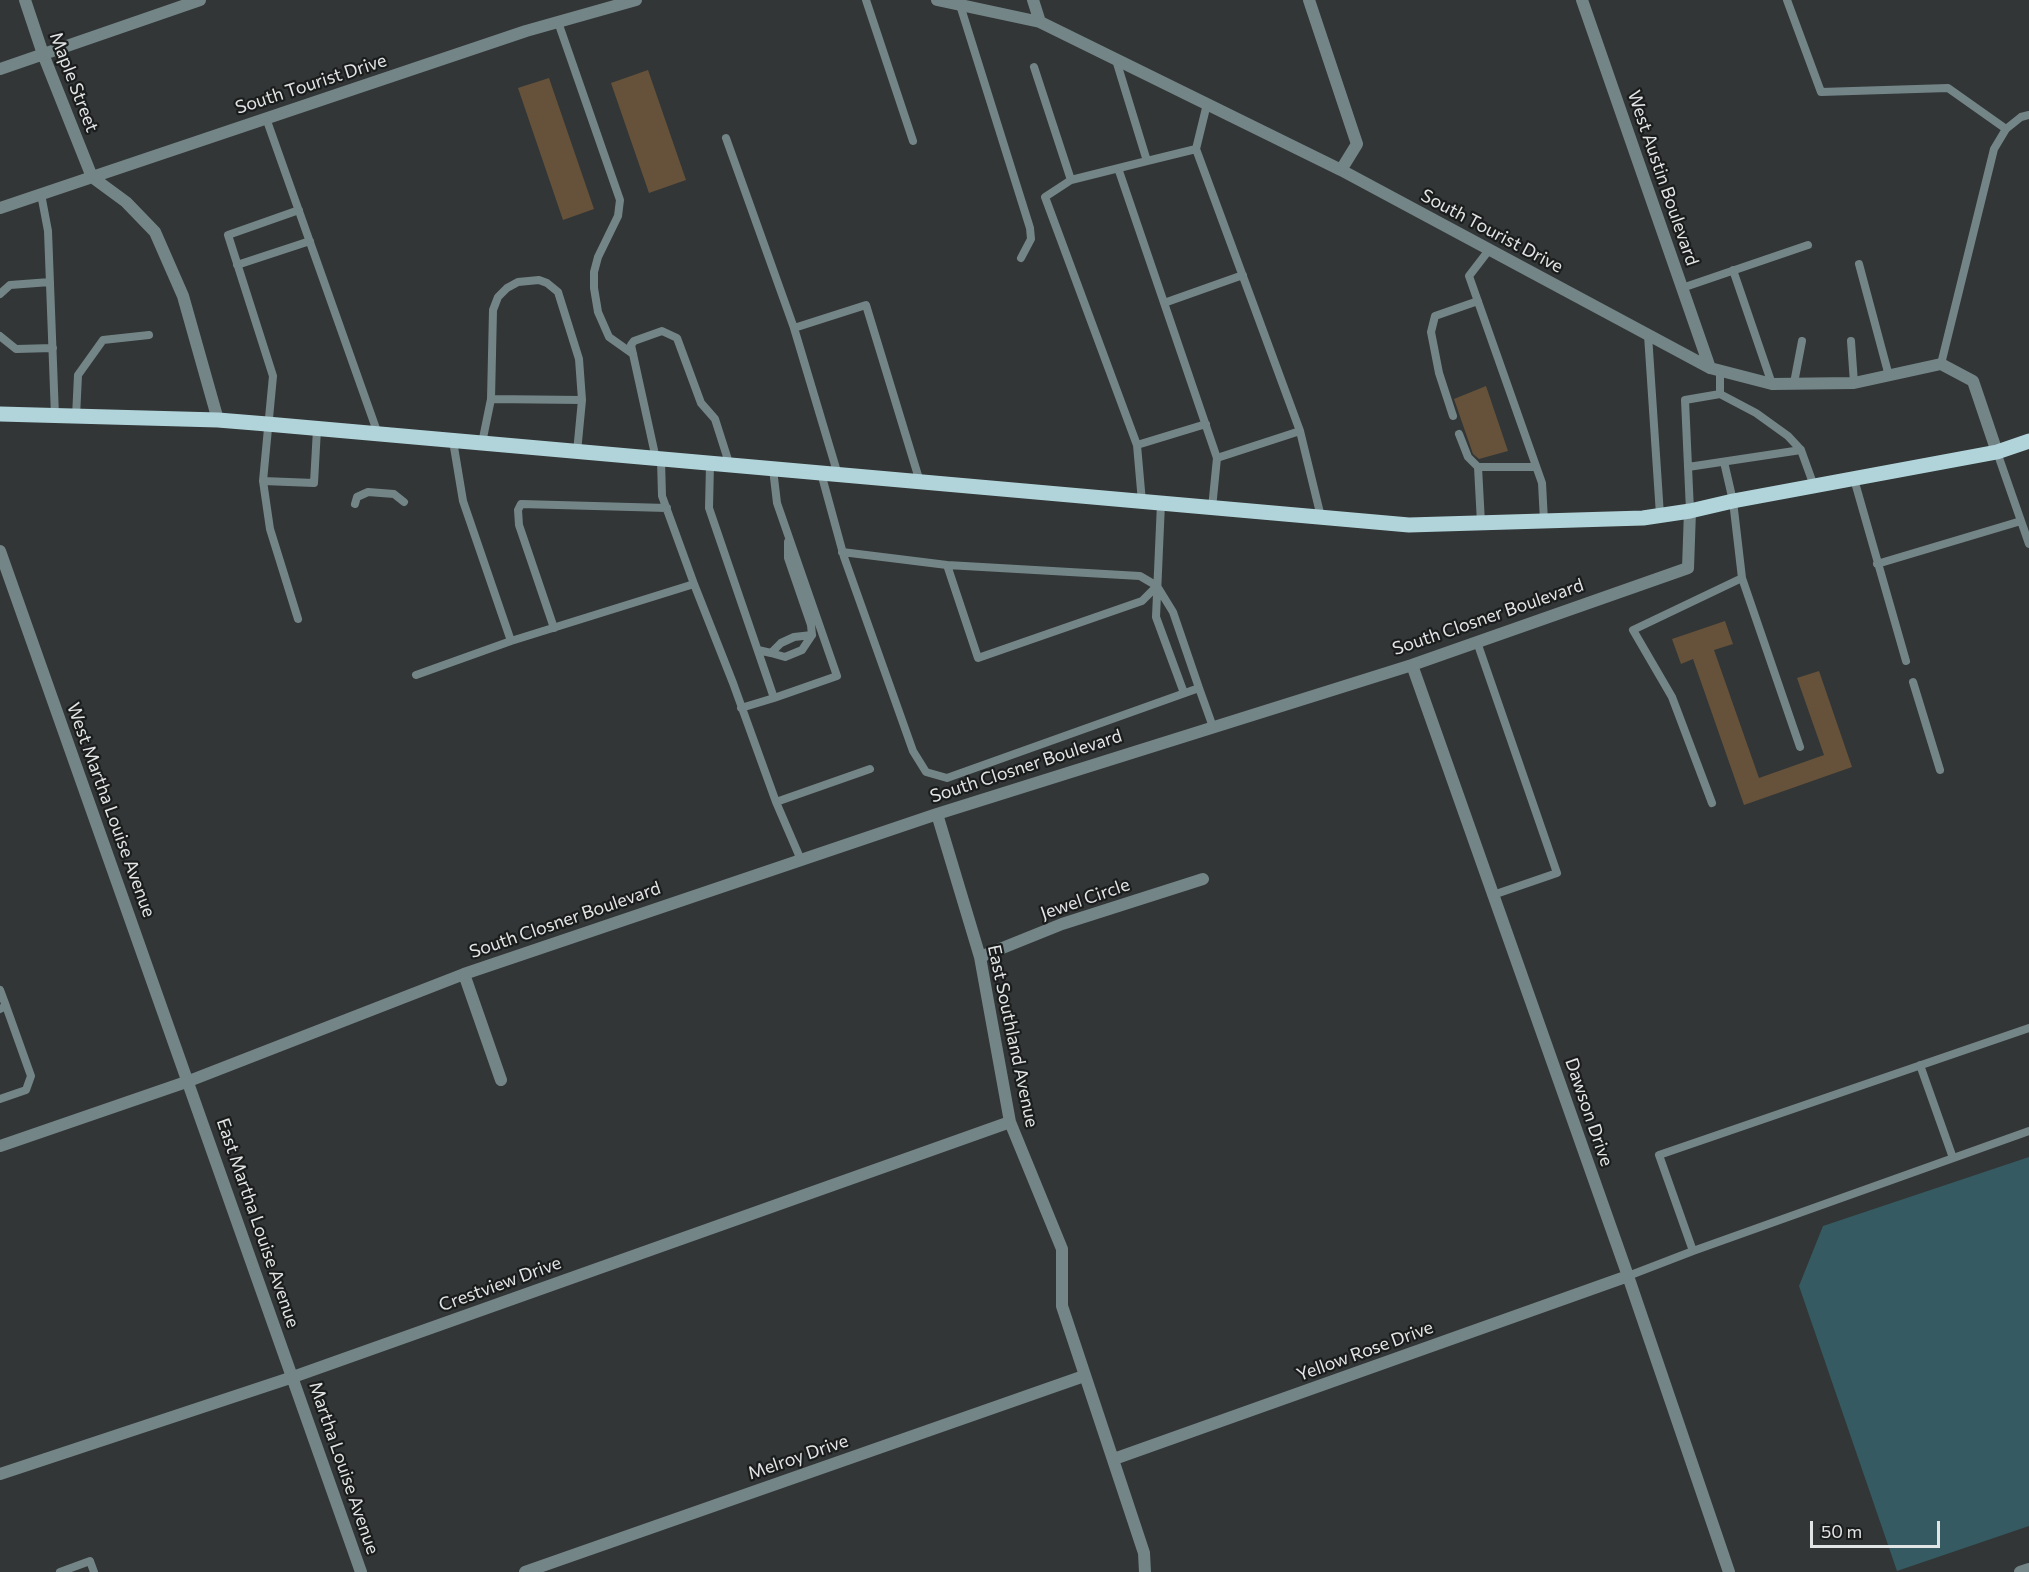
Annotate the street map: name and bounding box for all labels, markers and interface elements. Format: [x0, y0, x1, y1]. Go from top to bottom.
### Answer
street label: Maple Street [45, 29, 103, 135]
street label: South Tourist Drive [233, 49, 389, 119]
street label: West Austin Boulevard [1623, 88, 1703, 268]
street label: South Tourist Drive [1417, 184, 1567, 278]
street label: South Closner Boulevard [1390, 574, 1586, 660]
street label: West Martha Louise Avenue [62, 700, 160, 920]
street label: South Closner Boulevard [927, 725, 1125, 807]
street label: Jewel Circle [1038, 874, 1132, 924]
street label: South Closner Boulevard [467, 877, 663, 963]
street label: East Southland Avenue [983, 943, 1043, 1129]
street label: Dawson Drive [1560, 1055, 1618, 1169]
street label: East Martha Louise Avenue [212, 1115, 304, 1331]
street label: Crestview Drive [436, 1252, 564, 1316]
street label: Yellow Rose Drive [1294, 1316, 1436, 1386]
street label: Martha Louise Avenue [304, 1379, 384, 1557]
street label: Melroy Drive [745, 1430, 851, 1484]
scale bar [1813, 1509, 1944, 1547]
text: 50 m [1821, 1520, 1862, 1542]

